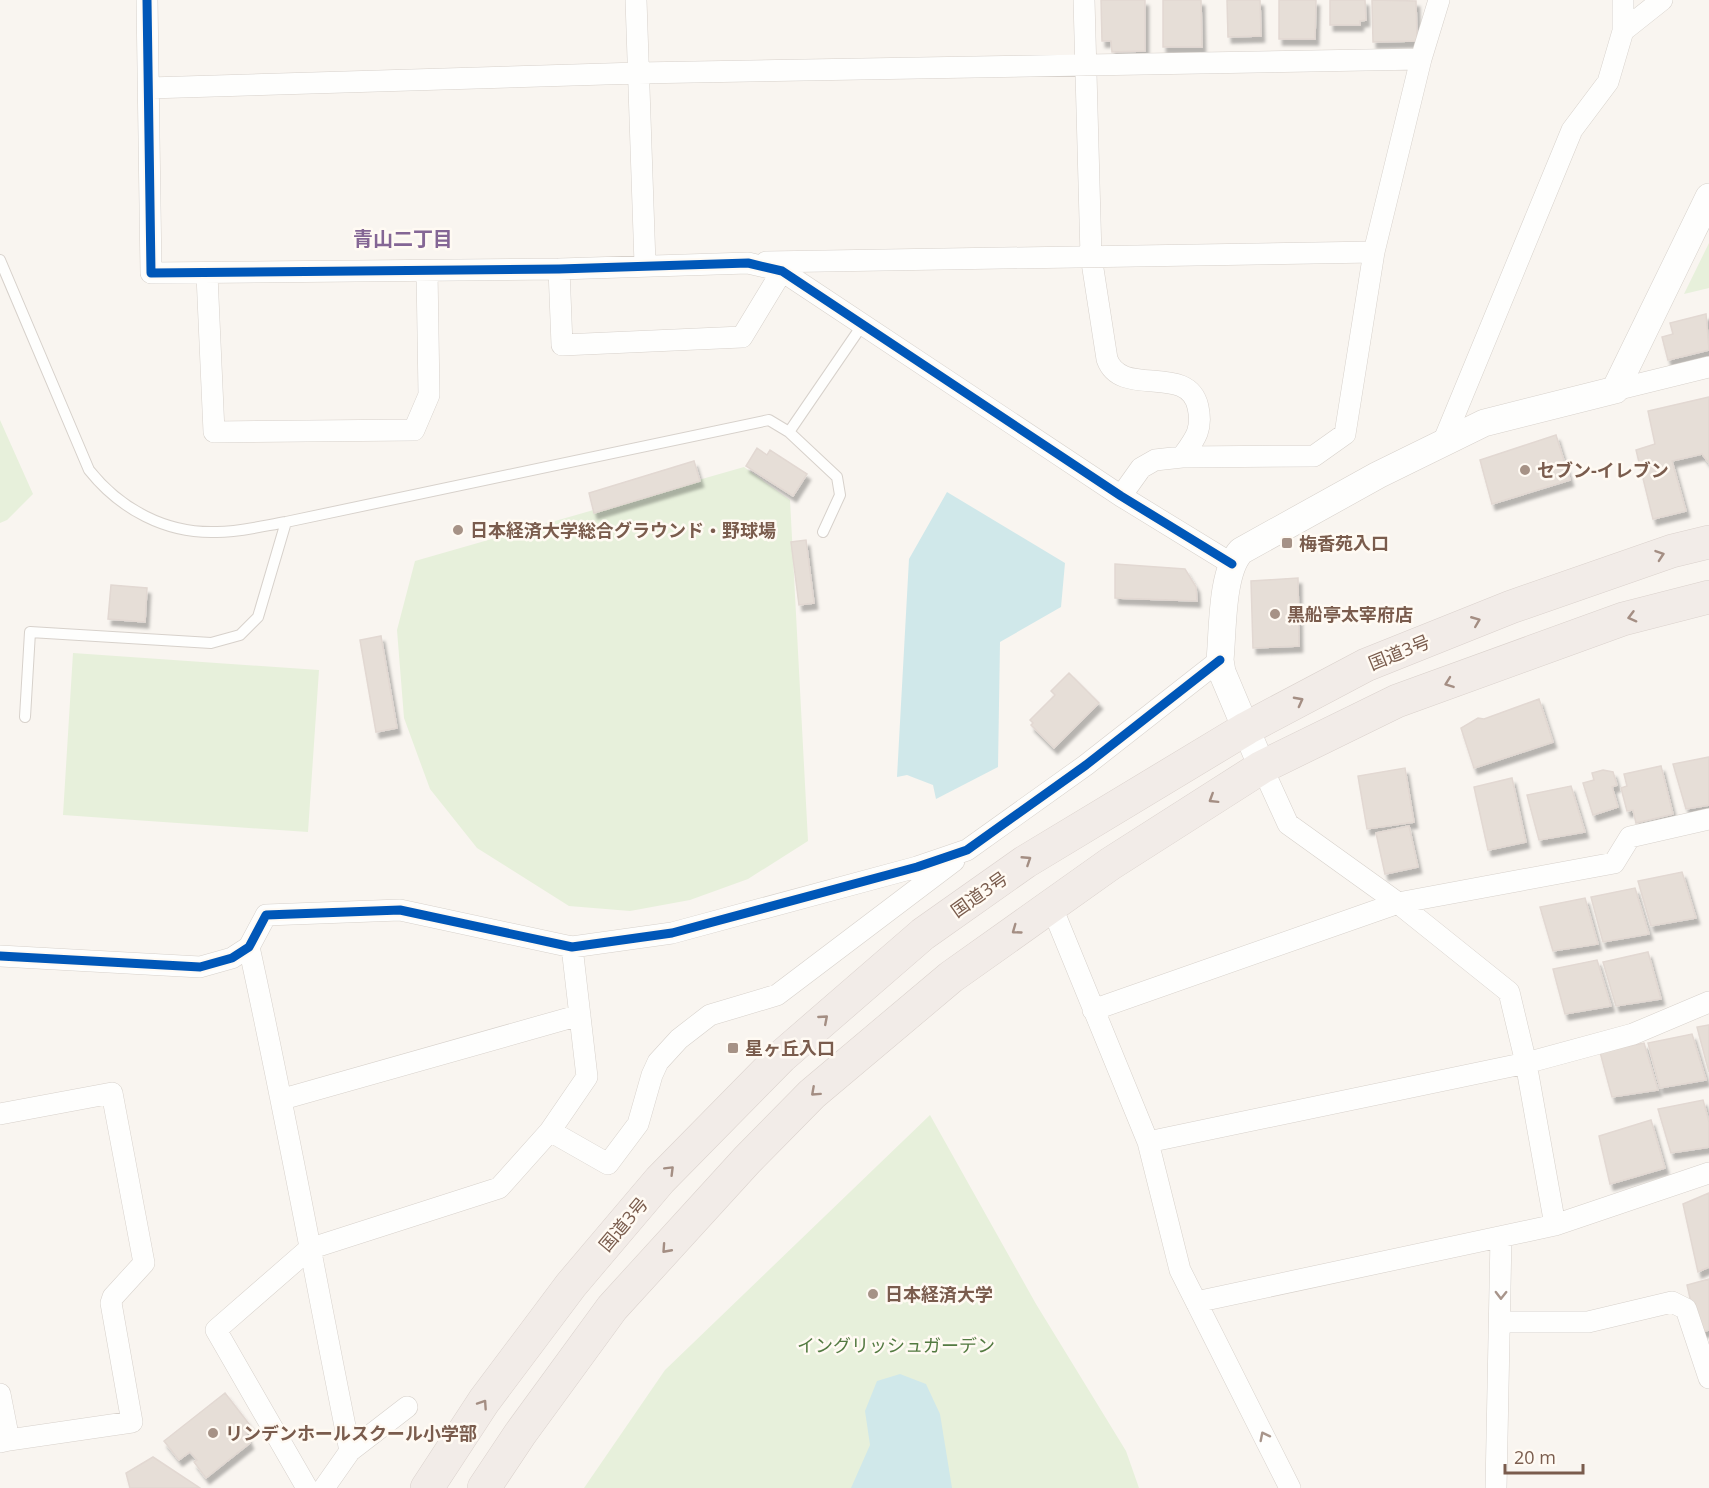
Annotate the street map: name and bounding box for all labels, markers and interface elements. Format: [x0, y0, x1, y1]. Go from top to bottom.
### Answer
district label: 青山二丁目 [353, 225, 453, 252]
place label: セブン-イレブン [1537, 458, 1669, 482]
marker: セブン-イレブン [1518, 463, 1532, 477]
place label: 日本経済大学総合グラウンド・野球場 [470, 518, 776, 542]
marker: 日本経済大学総合グラウンド・野球場 [451, 523, 465, 537]
place label: 梅香苑入口 [1299, 531, 1389, 555]
marker: 梅香苑入口 [1280, 536, 1294, 550]
one-way arrow [1654, 550, 1665, 563]
place label: 黒船亭太宰府店 [1287, 602, 1413, 626]
marker: 黒船亭太宰府店 [1268, 607, 1282, 621]
one-way arrow [1627, 610, 1638, 622]
one-way arrow [1470, 616, 1481, 628]
street label: 国道3号 [1365, 629, 1433, 675]
one-way arrow [1444, 675, 1455, 688]
one-way arrow [1292, 697, 1303, 708]
one-way arrow [1208, 791, 1219, 802]
one-way arrow [1021, 856, 1031, 868]
street label: 国道3号 [946, 866, 1012, 922]
one-way arrow [1011, 923, 1022, 934]
one-way arrow [818, 1015, 828, 1026]
place label: 星ヶ丘入口 [745, 1036, 835, 1060]
marker: 星ヶ丘入口 [726, 1041, 740, 1055]
one-way arrow [811, 1085, 822, 1096]
one-way arrow [663, 1166, 673, 1177]
street label: 国道3号 [593, 1192, 653, 1256]
one-way arrow [662, 1242, 673, 1252]
place label: 日本経済大学 [885, 1282, 993, 1306]
marker: 日本経済大学 [866, 1287, 880, 1301]
one-way arrow [1494, 1291, 1507, 1300]
park label: イングリッシュガーデン [797, 1333, 995, 1357]
one-way arrow [475, 1400, 487, 1410]
place label: リンデンホールスクール小学部 [225, 1421, 477, 1445]
marker: リンデンホールスクール小学部 [206, 1426, 220, 1440]
one-way arrow [1260, 1431, 1271, 1442]
scale bar [1505, 1437, 1583, 1475]
text: 20 m [1514, 1445, 1556, 1469]

